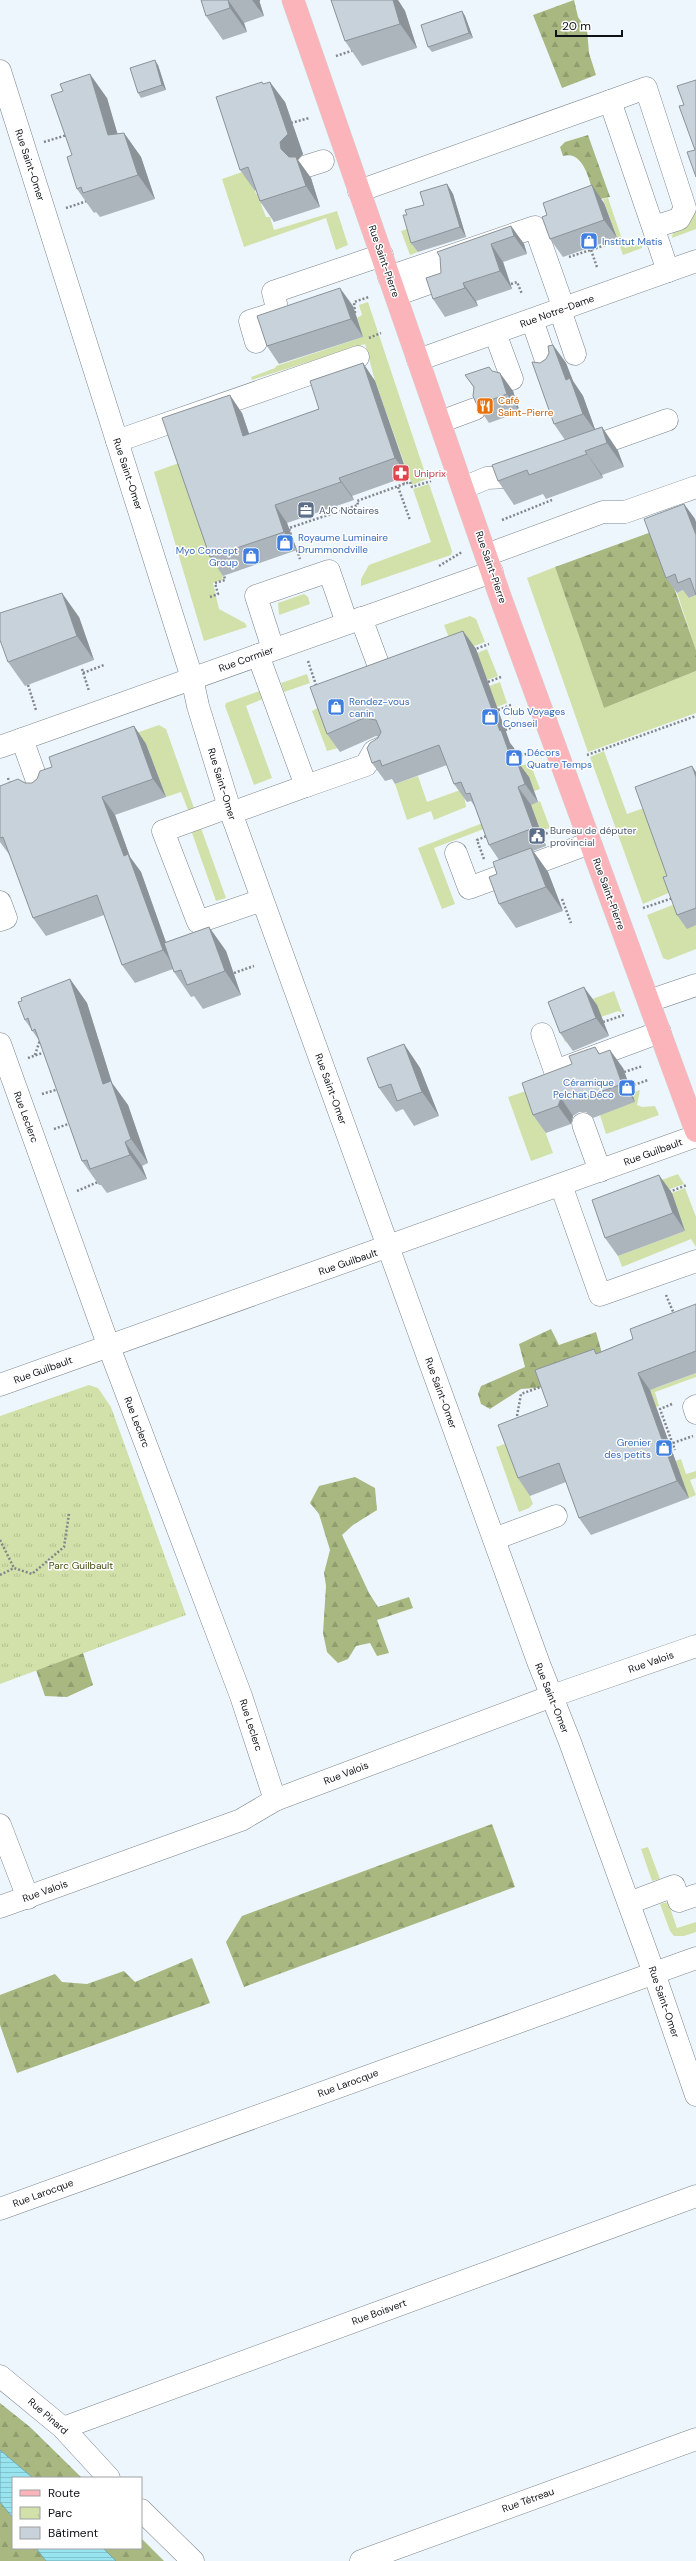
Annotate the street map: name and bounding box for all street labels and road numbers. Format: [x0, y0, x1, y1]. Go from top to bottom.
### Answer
street label: Rue Saint-Omer [12, 127, 48, 203]
street label: Rue Saint-Pierre [366, 223, 403, 299]
street label: Rue Notre-Dame [518, 291, 596, 330]
street label: Rue Saint-Omer [110, 436, 146, 512]
street label: Rue Saint-Pierre [473, 529, 510, 605]
street label: Rue Cormier [217, 643, 276, 675]
street label: Rue Saint-Omer [205, 746, 239, 822]
street label: Rue Saint-Pierre [590, 856, 628, 932]
street label: Rue Saint-Omer [312, 1052, 350, 1127]
street label: Rue Leclerc [11, 1090, 41, 1145]
street label: Rue Guilbault [622, 1135, 684, 1169]
street label: Rue Guilbault [317, 1246, 379, 1278]
street label: Rue Guilbault [12, 1353, 74, 1387]
street label: Rue Saint-Omer [422, 1356, 460, 1431]
street label: Rue Leclerc [121, 1395, 153, 1450]
street label: Rue Valois [627, 1648, 675, 1676]
street label: Rue Saint-Omer [532, 1661, 572, 1735]
street label: Rue Leclerc [237, 1697, 266, 1753]
street label: Rue Valois [322, 1758, 370, 1788]
street label: Rue Valois [21, 1877, 69, 1905]
street label: Rue Saint-Omer [646, 1965, 682, 2040]
street label: Rue Larocque [316, 2066, 380, 2100]
street label: Rue Larocque [11, 2176, 75, 2210]
street label: Rue Boisvert [350, 2296, 408, 2328]
street label: Rue Pinard [25, 2395, 71, 2437]
street label: Rue Tétreau [500, 2484, 556, 2515]

